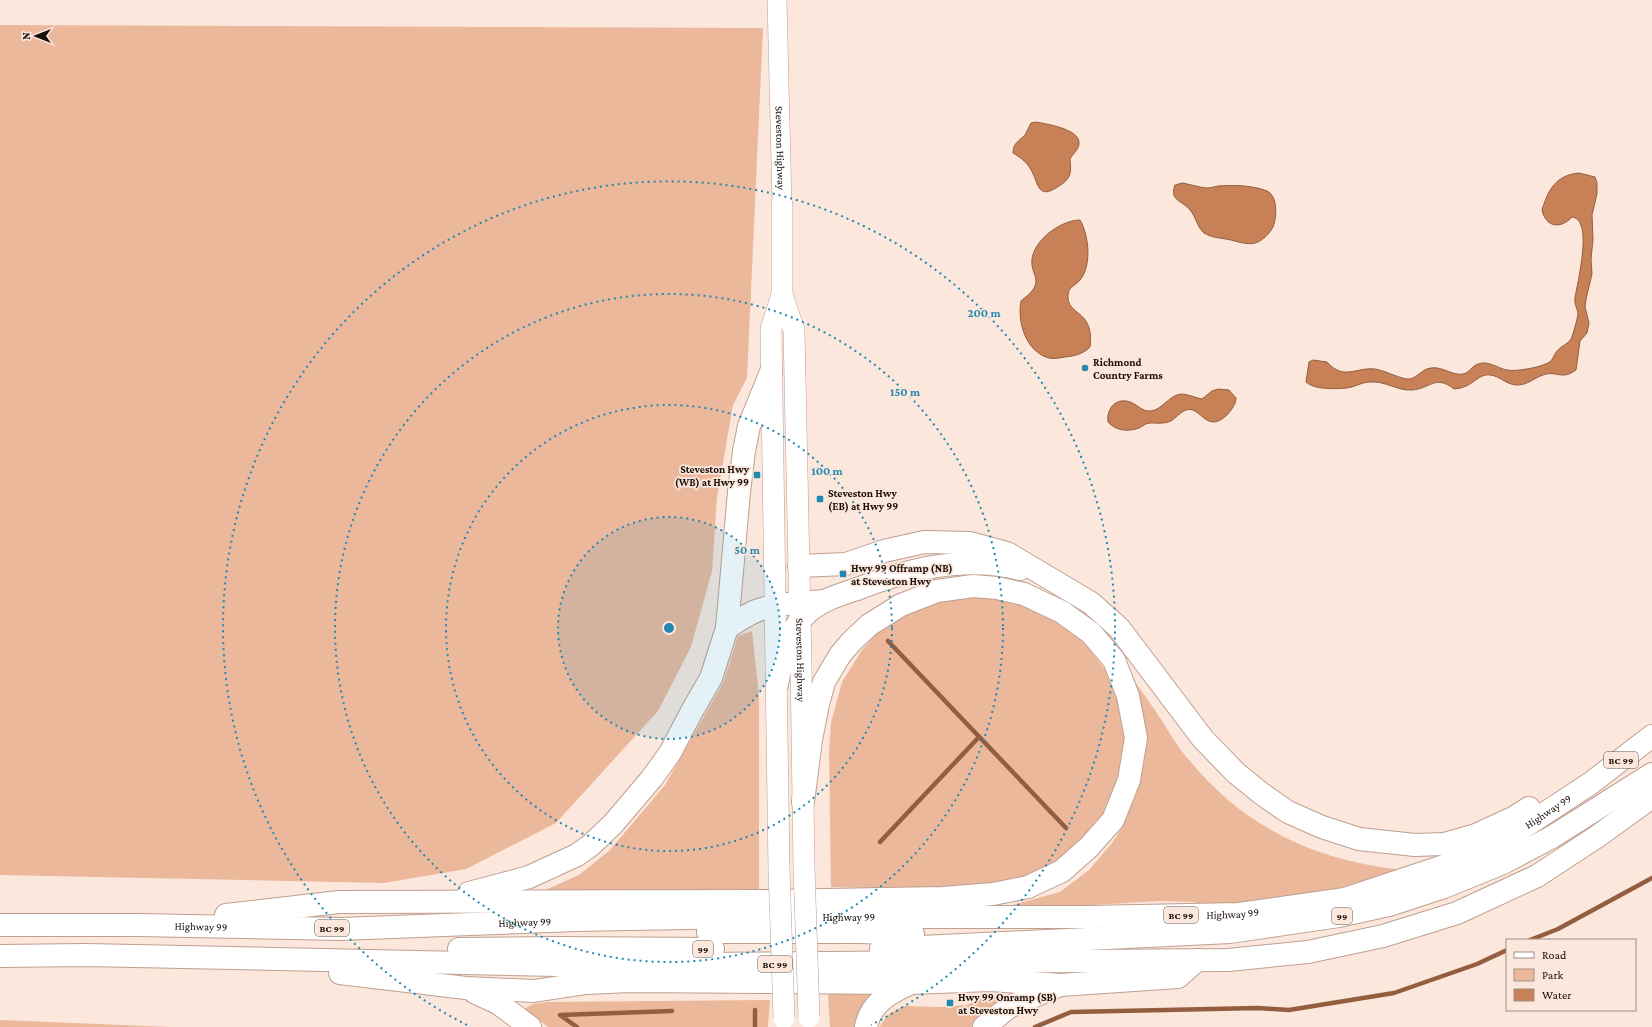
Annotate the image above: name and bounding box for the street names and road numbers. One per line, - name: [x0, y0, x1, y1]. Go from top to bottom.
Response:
- street label: Steveston Highway: [774, 106, 788, 191]
- street label: Steveston Highway: [794, 618, 808, 703]
- road number: BC 99: [1604, 752, 1638, 768]
- street label: Highway 99: [1523, 792, 1573, 831]
- street label: Highway 99: [1206, 905, 1260, 921]
- road number: BC 99: [1164, 907, 1198, 923]
- road number: 99: [1332, 908, 1352, 924]
- street label: Highway 99: [822, 911, 875, 924]
- street label: Highway 99: [498, 915, 551, 930]
- street label: Highway 99: [175, 920, 227, 934]
- road number: BC 99: [315, 920, 349, 936]
- road number: 99: [693, 941, 713, 957]
- road number: BC 99: [758, 956, 792, 972]

